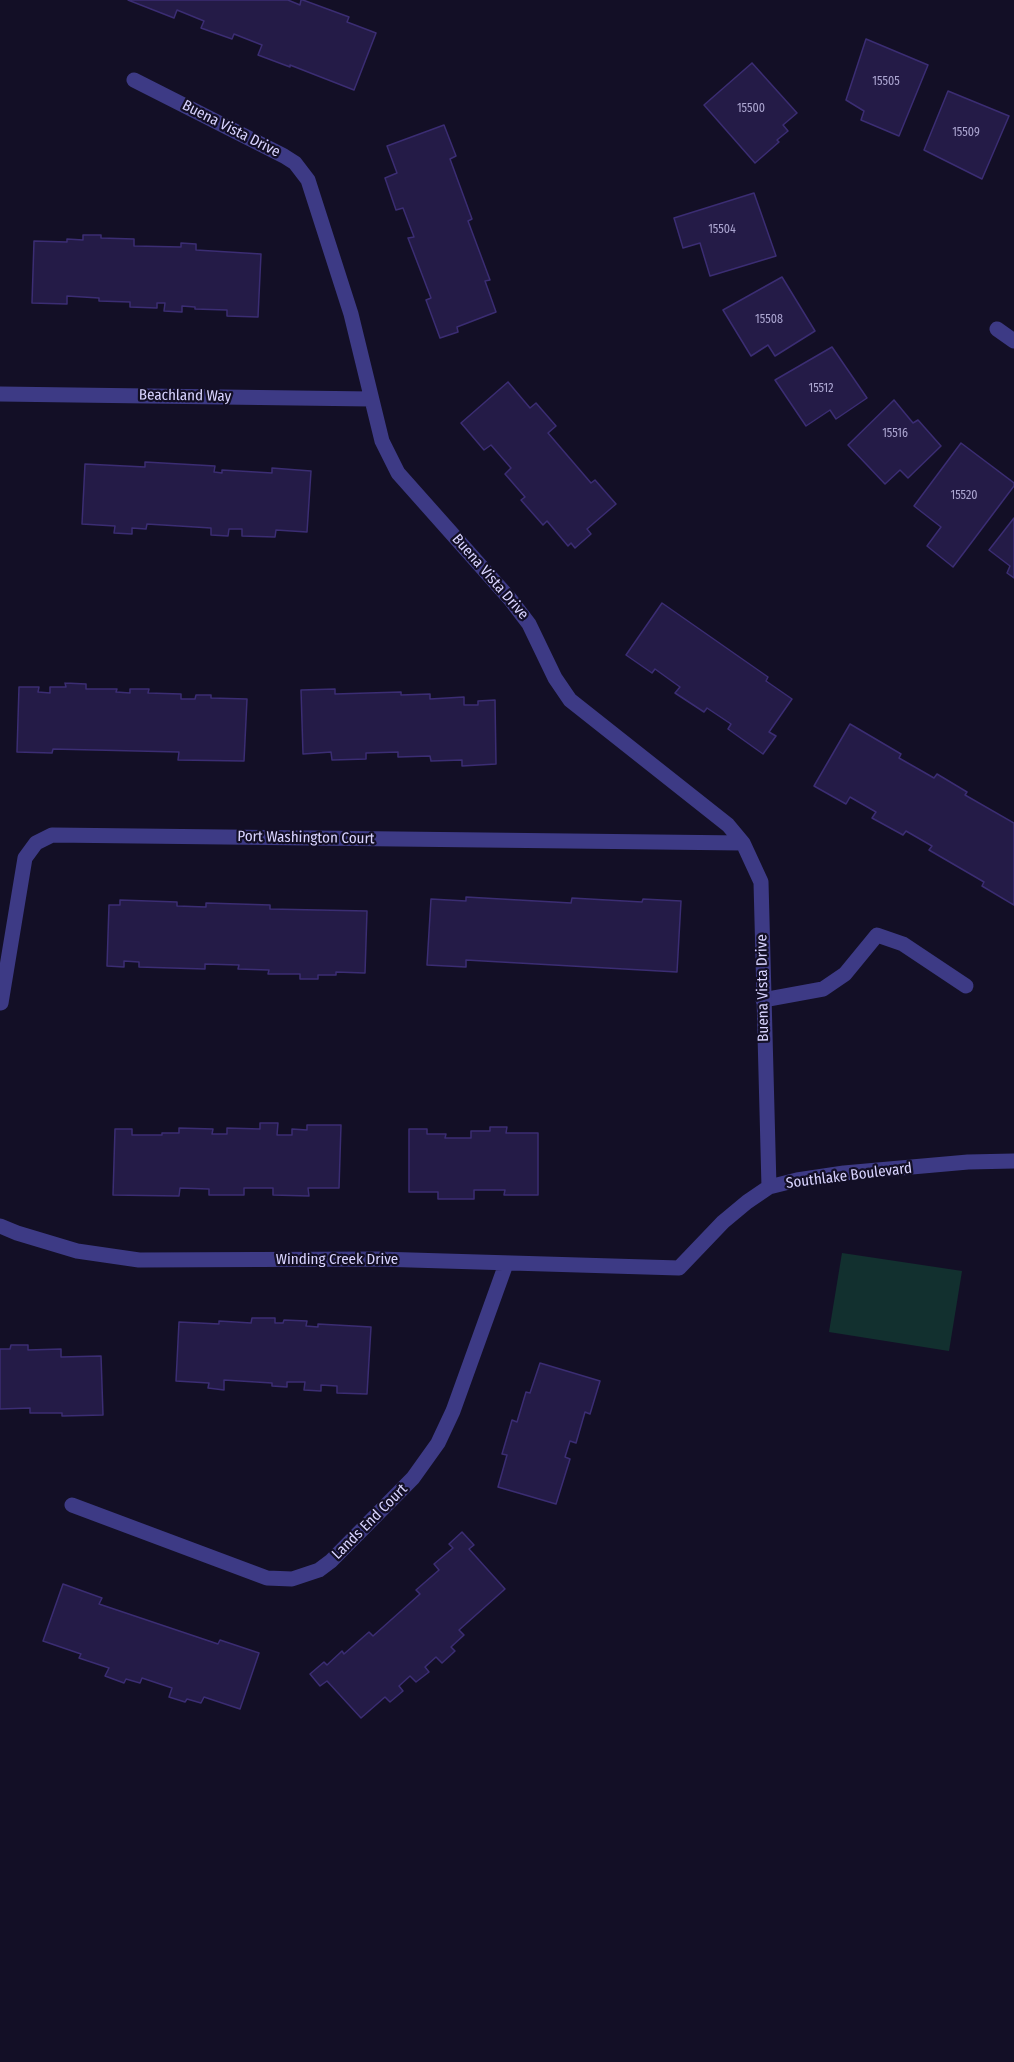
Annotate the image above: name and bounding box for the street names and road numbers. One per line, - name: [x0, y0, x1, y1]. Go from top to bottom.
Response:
- street label: Buena Vista Drive: [179, 97, 283, 161]
- street label: Beachland Way: [139, 386, 231, 406]
- street label: Buena Vista Drive: [448, 531, 532, 623]
- street label: Port Washington Court: [237, 828, 375, 848]
- street label: Buena Vista Drive: [753, 934, 773, 1042]
- street label: Southlake Boulevard: [785, 1159, 913, 1193]
- street label: Winding Creek Drive: [276, 1251, 398, 1269]
- street label: Lands End Court: [329, 1481, 411, 1563]

